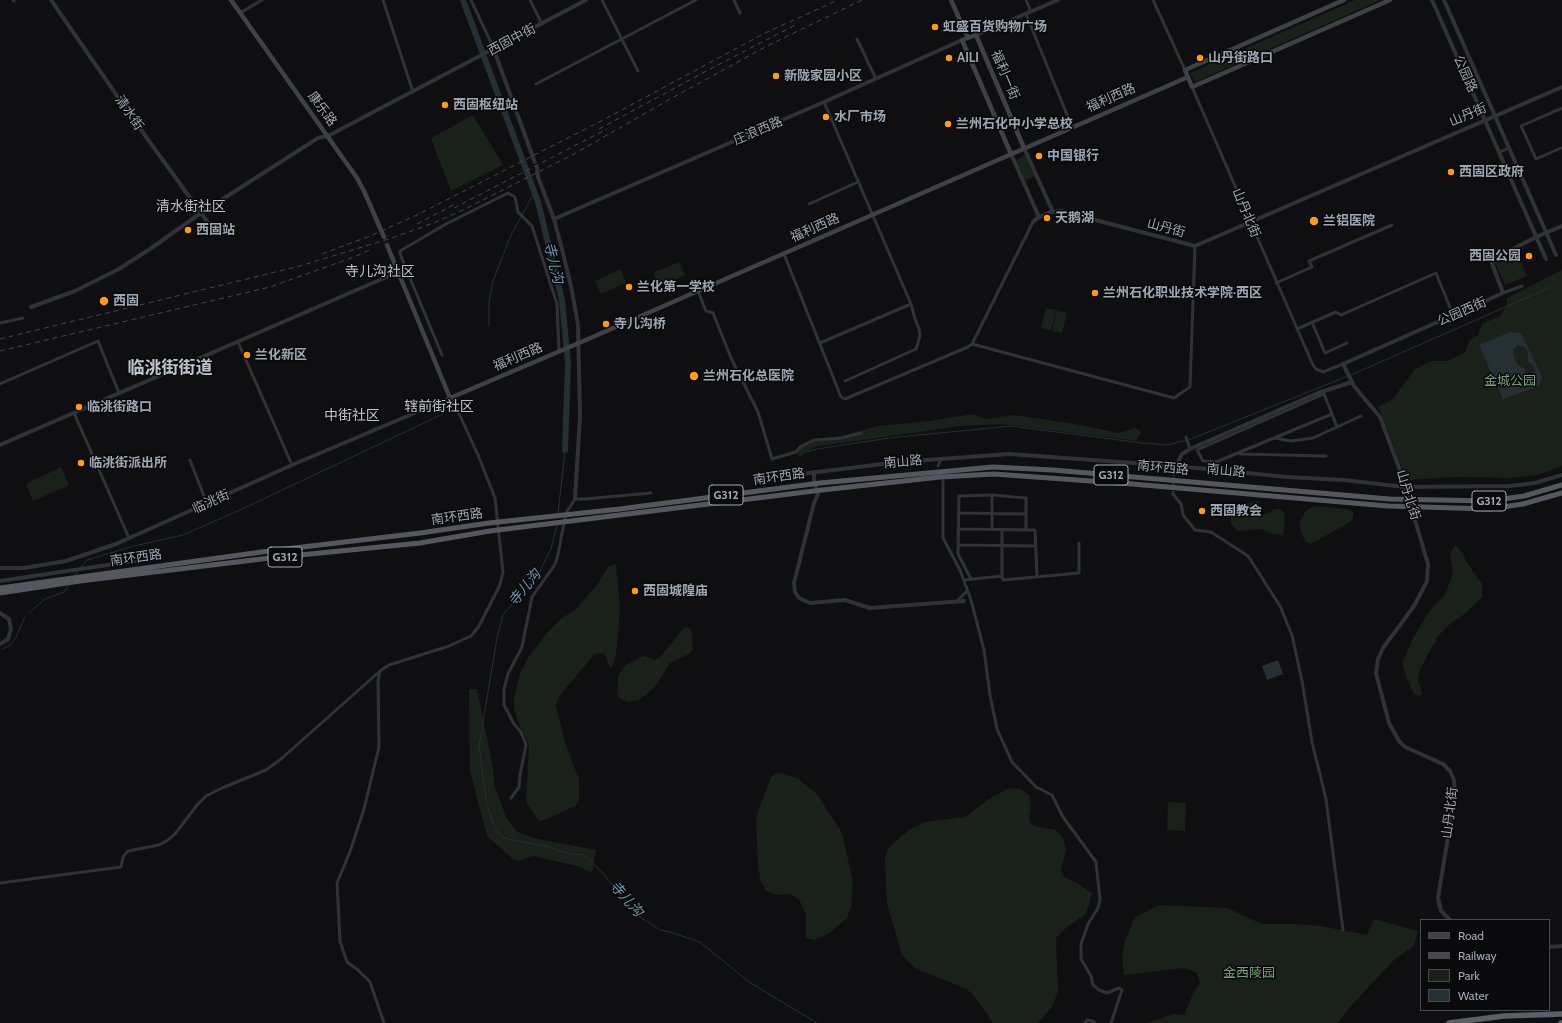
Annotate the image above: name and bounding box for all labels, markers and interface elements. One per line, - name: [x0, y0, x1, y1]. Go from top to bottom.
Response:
- place label: 虹盛百货购物广场: [943, 19, 1047, 35]
- street label: 西固中街: [485, 21, 539, 59]
- marker: 虹盛百货购物广场: [930, 22, 940, 32]
- street label: 福利一街: [988, 48, 1022, 102]
- place label: AILI: [957, 50, 979, 66]
- place label: 山丹街路口: [1208, 50, 1273, 66]
- marker: AILI: [944, 53, 954, 63]
- marker: 山丹街路口: [1195, 53, 1205, 63]
- street label: 公园路: [1450, 53, 1480, 95]
- place label: 新陇家园小区: [784, 68, 862, 84]
- marker: 新陇家园小区: [771, 71, 781, 81]
- street label: 福利西路: [1084, 80, 1138, 116]
- street label: 康乐路: [304, 89, 340, 129]
- street label: 清水街: [111, 93, 147, 133]
- place label: 西固枢纽站: [453, 97, 518, 113]
- marker: 西固枢纽站: [440, 100, 450, 110]
- street label: 山丹街: [1447, 100, 1489, 130]
- place label: 水厂市场: [834, 109, 886, 125]
- marker: 水厂市场: [821, 112, 831, 122]
- street label: 庄浪西路: [731, 114, 785, 148]
- place label: 兰州石化中小学总校: [956, 116, 1073, 132]
- marker: 兰州石化中小学总校: [943, 119, 953, 129]
- place label: 中国银行: [1047, 148, 1099, 164]
- marker: 中国银行: [1034, 151, 1044, 161]
- place label: 西固区政府: [1459, 164, 1524, 180]
- marker: 西固区政府: [1446, 167, 1456, 177]
- street label: 山丹北街: [1229, 186, 1263, 240]
- district label: 清水街社区: [156, 199, 226, 215]
- street label: 福利西路: [788, 210, 842, 246]
- place label: 天鹅湖: [1055, 210, 1094, 226]
- marker: 天鹅湖: [1042, 213, 1052, 223]
- place label: 兰铝医院: [1323, 213, 1375, 229]
- street label: 山丹街: [1145, 215, 1187, 241]
- marker: 兰铝医院: [1308, 215, 1320, 227]
- place label: 西固站: [196, 222, 235, 238]
- marker: 西固站: [183, 225, 193, 235]
- water label: 寺儿沟: [540, 241, 566, 285]
- place label: 西固公园: [1469, 248, 1521, 264]
- marker: 西固公园: [1524, 251, 1534, 261]
- district label: 寺儿沟社区: [345, 264, 415, 280]
- place label: 兰化第一学校: [637, 279, 715, 295]
- marker: 兰化第一学校: [624, 282, 634, 292]
- place label: 兰州石化职业技术学院·西区: [1103, 285, 1262, 301]
- marker: 兰州石化职业技术学院·西区: [1090, 288, 1100, 298]
- place label: 西固: [113, 293, 139, 309]
- street label: 公园西街: [1435, 294, 1489, 330]
- marker: 西固: [98, 295, 110, 307]
- place label: 寺儿沟桥: [614, 316, 666, 332]
- marker: 寺儿沟桥: [601, 319, 611, 329]
- street label: 福利西路: [491, 340, 545, 374]
- place label: 兰化新区: [255, 347, 307, 363]
- marker: 兰化新区: [242, 350, 252, 360]
- district label: 临洮街街道: [128, 358, 212, 378]
- place label: 兰州石化总医院: [703, 368, 794, 384]
- marker: 兰州石化总医院: [688, 370, 700, 382]
- park label: 金城公园: [1484, 373, 1536, 389]
- place label: 临洮街路口: [87, 399, 152, 415]
- district label: 辖前街社区: [404, 399, 474, 415]
- marker: 临洮街路口: [74, 402, 84, 412]
- district label: 中街社区: [324, 408, 380, 424]
- street label: 南山路: [883, 453, 923, 471]
- place label: 临洮街派出所: [89, 455, 167, 471]
- marker: 临洮街派出所: [76, 458, 86, 468]
- street label: 南环西路: [1136, 458, 1190, 478]
- street label: 南山路: [1206, 462, 1246, 480]
- road number: G312: [1094, 465, 1128, 485]
- street label: 南环西路: [752, 466, 806, 488]
- street label: 山丹北街: [1393, 468, 1423, 522]
- road number: G312: [709, 485, 743, 505]
- street label: 临洮街: [190, 487, 232, 517]
- road number: G312: [1472, 491, 1506, 511]
- place label: 西固教会: [1210, 503, 1262, 519]
- street label: 南环西路: [430, 506, 484, 528]
- marker: 西固教会: [1197, 506, 1207, 516]
- street label: 南环西路: [109, 547, 163, 569]
- road number: G312: [268, 547, 302, 567]
- water label: 寺儿沟: [505, 566, 545, 610]
- place label: 西固城隍庙: [643, 583, 708, 599]
- marker: 西固城隍庙: [630, 586, 640, 596]
- street label: 山丹北街: [1439, 786, 1461, 840]
- water label: 寺儿沟: [606, 878, 646, 920]
- legend: [1420, 919, 1550, 1011]
- text: Road: [1458, 928, 1484, 943]
- text: Railway: [1458, 948, 1496, 963]
- park label: 金西陵园: [1223, 965, 1275, 981]
- text: Park: [1458, 968, 1480, 983]
- text: Water: [1458, 988, 1488, 1003]

